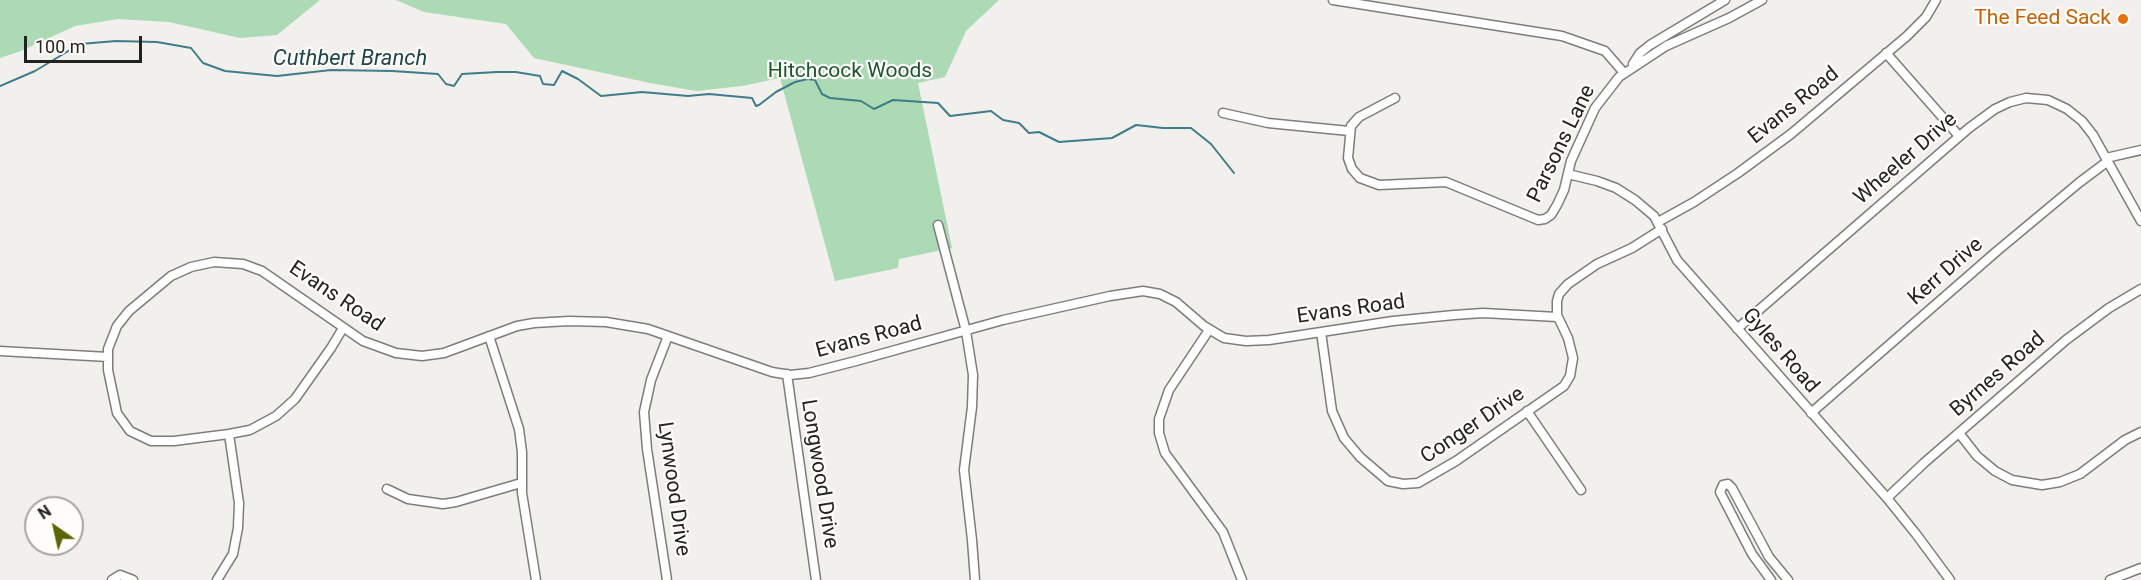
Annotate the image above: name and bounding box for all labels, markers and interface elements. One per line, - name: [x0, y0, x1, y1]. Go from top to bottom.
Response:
- place label: The Feed Sack: [1974, 6, 2111, 32]
- marker: The Feed Sack: [2116, 12, 2130, 26]
- scale bar: [27, 24, 146, 62]
- text: 100 m: [35, 36, 86, 57]
- water label: Cuthbert Branch: [273, 46, 427, 72]
- park label: Hitchcock Woods: [768, 59, 932, 85]
- street label: Evans Road: [1744, 62, 1844, 150]
- street label: Parsons Lane: [1523, 81, 1601, 207]
- street label: Wheeler Drive: [1849, 107, 1963, 211]
- street label: Kerr Drive: [1904, 233, 1988, 311]
- street label: Evans Road: [284, 256, 388, 338]
- street label: Evans Road: [1295, 290, 1407, 330]
- street label: Gyles Road: [1736, 303, 1824, 399]
- street label: Evans Road: [813, 312, 925, 364]
- street label: Byrnes Road: [1946, 327, 2050, 423]
- street label: Conger Drive: [1416, 382, 1530, 470]
- street label: Longwood Drive: [795, 398, 843, 550]
- street label: Lynwood Drive: [651, 420, 695, 558]
- north arrow: [24, 496, 84, 556]
- text: N: [35, 501, 55, 523]

